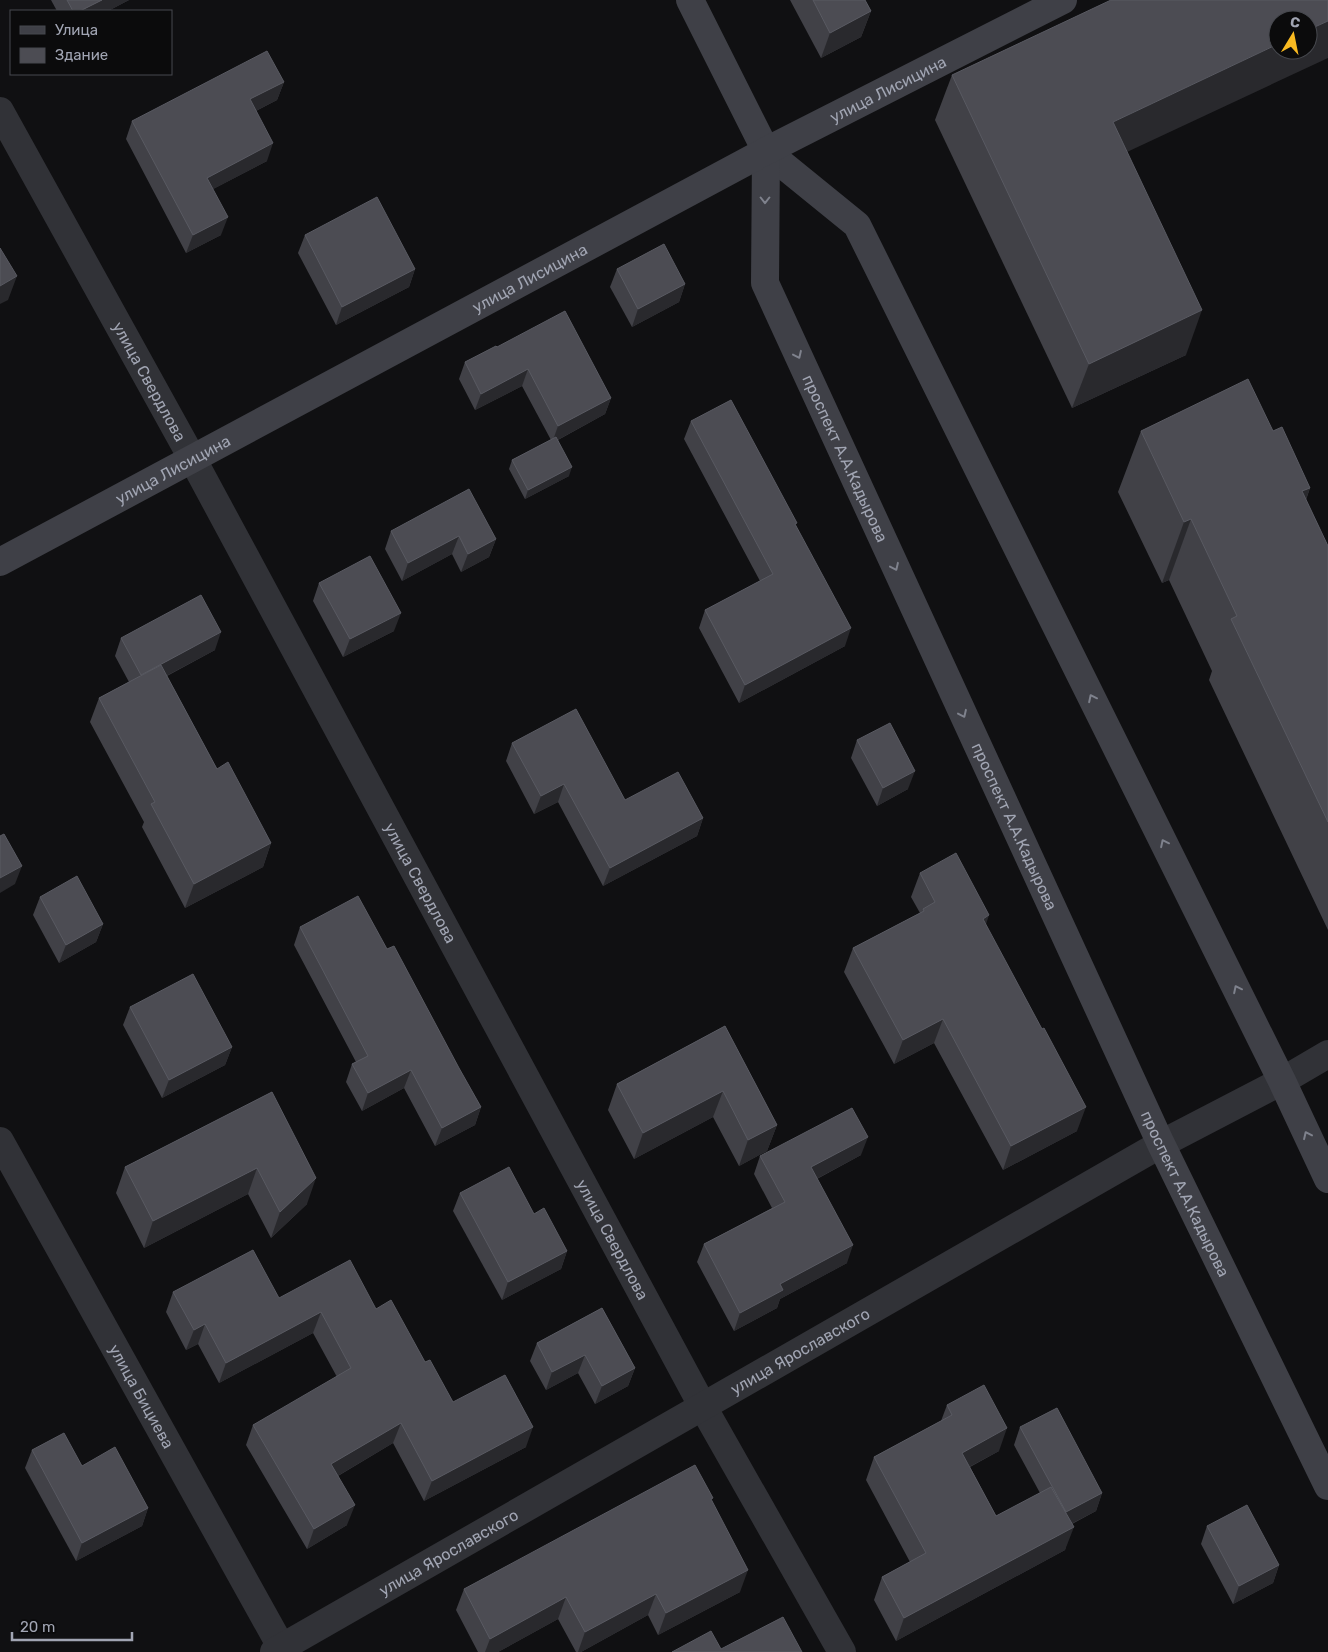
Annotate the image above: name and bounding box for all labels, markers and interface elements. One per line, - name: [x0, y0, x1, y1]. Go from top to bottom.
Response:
- legend: [10, 10, 172, 75]
- north arrow: [1268, 10, 1318, 60]
- text: С: [1289, 13, 1302, 32]
- text: Улица: [55, 21, 98, 39]
- text: Здание: [55, 46, 108, 64]
- street label: улица Лисицина: [827, 52, 949, 127]
- one-way arrow: [760, 196, 771, 204]
- street label: улица Лисицина: [469, 240, 591, 317]
- street label: улица Свердлова: [108, 318, 190, 445]
- one-way arrow: [792, 350, 803, 359]
- street label: проспект А.А.Кадырова: [798, 372, 892, 545]
- street label: улица Лисицина: [112, 431, 234, 508]
- one-way arrow: [889, 562, 900, 571]
- one-way arrow: [1088, 694, 1098, 703]
- one-way arrow: [957, 709, 968, 718]
- street label: проспект А.А.Кадырова: [968, 740, 1061, 913]
- street label: улица Свердлова: [380, 819, 460, 947]
- one-way arrow: [1160, 839, 1170, 848]
- one-way arrow: [1233, 985, 1243, 994]
- street label: проспект А.А.Кадырова: [1137, 1108, 1233, 1280]
- one-way arrow: [1303, 1131, 1314, 1140]
- street label: улица Свердлова: [572, 1176, 652, 1303]
- street label: улица Ярославского: [727, 1304, 873, 1399]
- street label: улица Бициева: [105, 1341, 178, 1452]
- street label: улица Ярославского: [376, 1505, 522, 1600]
- scale bar: [12, 1610, 132, 1642]
- text: 20 m: [20, 1618, 55, 1636]

